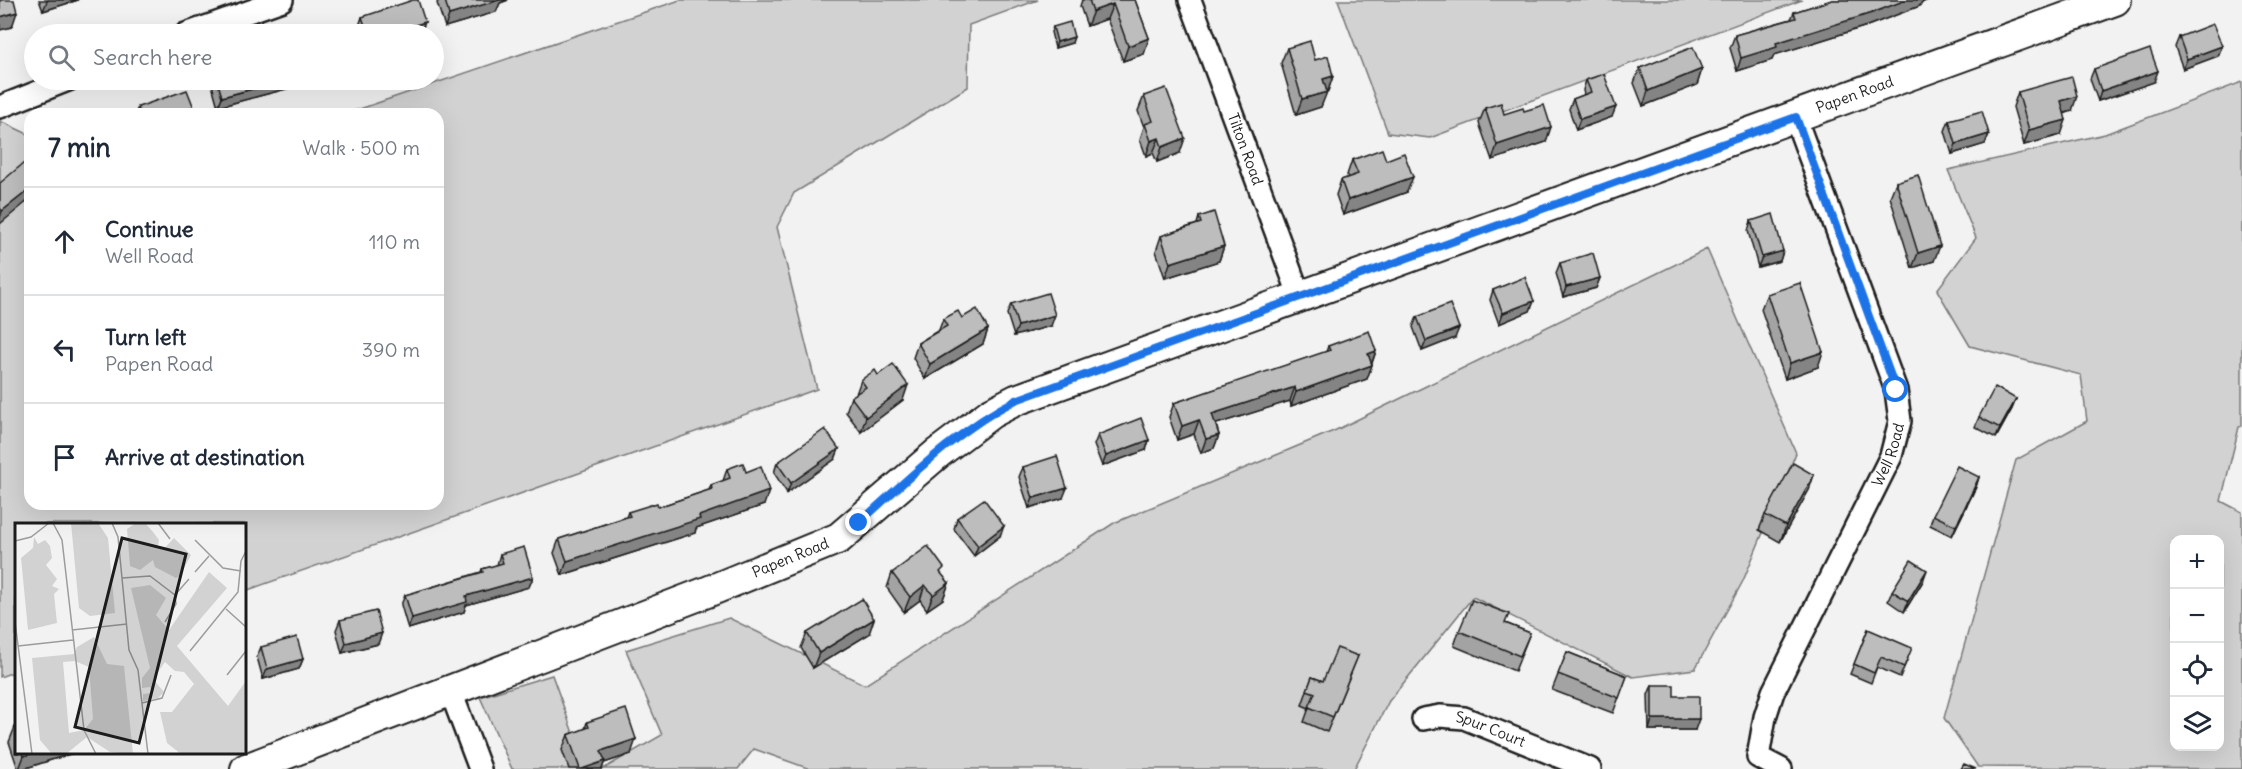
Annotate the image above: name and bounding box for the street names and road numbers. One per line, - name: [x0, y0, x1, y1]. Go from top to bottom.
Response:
- street label: Papen Road: [1813, 71, 1896, 117]
- street label: Tilton Road: [1224, 110, 1268, 188]
- street label: Well Road: [1867, 421, 1908, 490]
- street label: Papen Road: [749, 533, 832, 582]
- street label: Spur Court: [1455, 707, 1528, 751]

